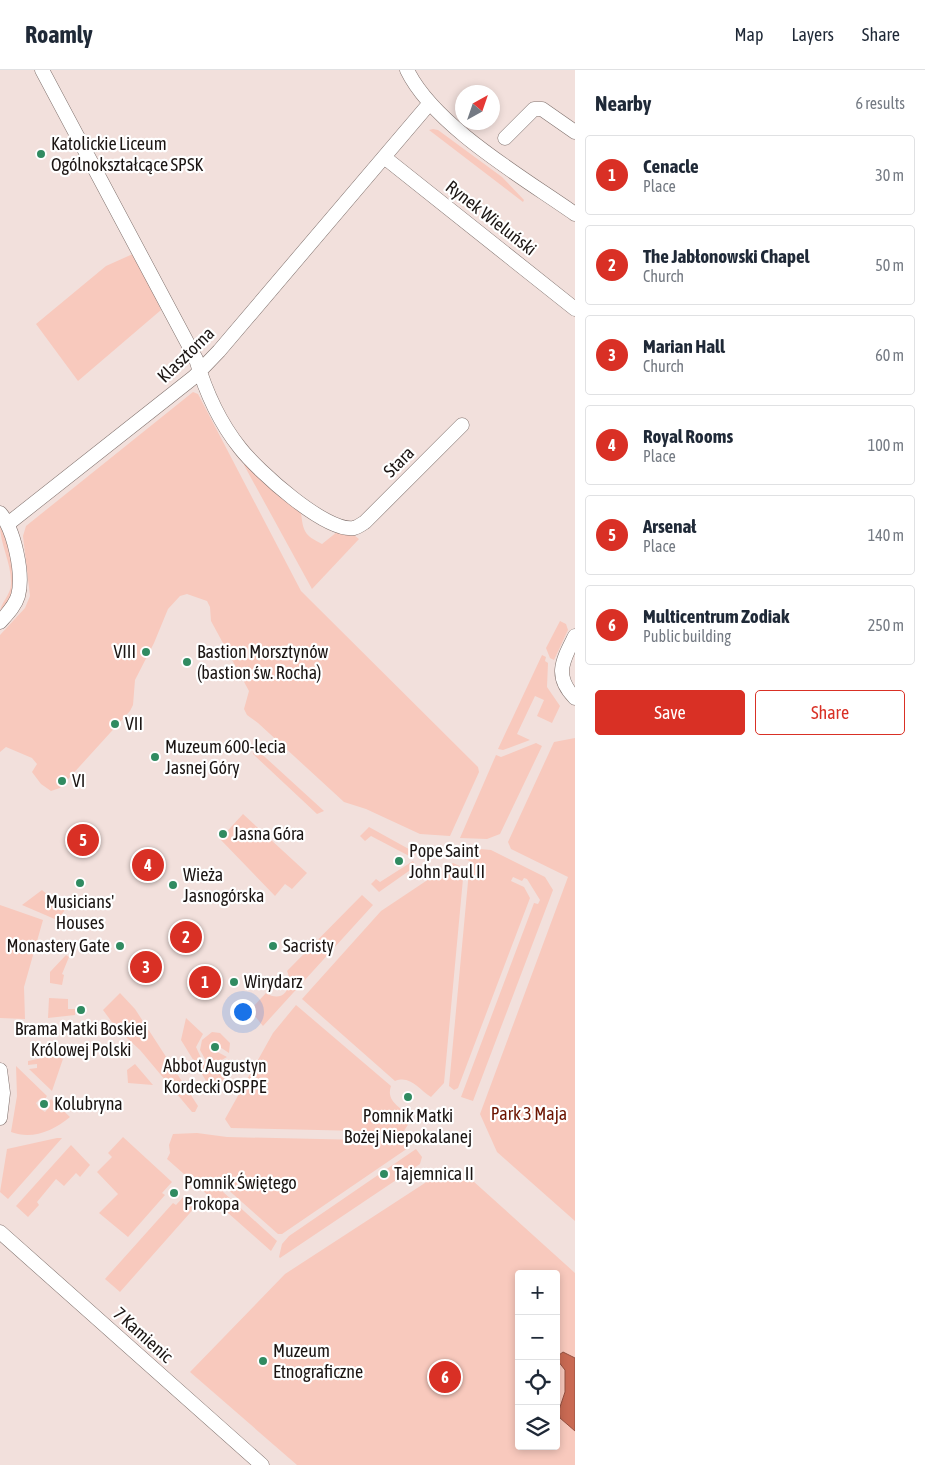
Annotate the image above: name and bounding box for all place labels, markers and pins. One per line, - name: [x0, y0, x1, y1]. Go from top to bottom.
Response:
- place label: Katolickie Liceum Ogólnokształcące SPSK: [51, 133, 203, 175]
- marker: Katolickie Liceum Ogólnokształcące SPSK: [35, 148, 47, 160]
- place label: VIII: [113, 641, 136, 662]
- place label: Bastion Morsztynów (bastion św. Rocha): [197, 641, 329, 683]
- marker: VIII: [140, 646, 152, 658]
- marker: Bastion Morsztynów (bastion św. Rocha): [181, 656, 193, 668]
- place label: VII: [125, 713, 143, 734]
- marker: VII: [109, 718, 121, 730]
- place label: Muzeum 600-lecia Jasnej Góry: [165, 736, 286, 778]
- marker: Muzeum 600-lecia Jasnej Góry: [149, 751, 161, 763]
- place label: VI: [72, 770, 85, 791]
- marker: VI: [56, 775, 68, 787]
- pin: 5: [67, 821, 99, 859]
- place label: Jasna Góra: [233, 823, 304, 844]
- marker: Jasna Góra: [217, 828, 229, 840]
- place label: Pope Saint John Paul II: [409, 840, 485, 882]
- pin: 4: [132, 846, 164, 884]
- marker: Pope Saint John Paul II: [393, 855, 405, 867]
- place label: Wieża Jasnogórska: [183, 864, 264, 906]
- marker: Musicians' Houses: [74, 877, 86, 889]
- marker: Wieża Jasnogórska: [167, 879, 179, 891]
- place label: Musicians' Houses: [46, 891, 114, 933]
- pin: 2: [170, 918, 202, 956]
- place label: Monastery Gate: [7, 935, 110, 956]
- place label: Sacristy: [283, 935, 334, 956]
- marker: Monastery Gate: [114, 940, 126, 952]
- marker: Sacristy: [267, 940, 279, 952]
- pin: 3: [130, 948, 162, 986]
- pin: 1: [189, 963, 221, 1001]
- place label: Wirydarz: [244, 971, 303, 992]
- marker: Wirydarz: [228, 976, 240, 988]
- marker: Brama Matki Boskiej Królowej Polski: [75, 1004, 87, 1016]
- place label: Brama Matki Boskiej Królowej Polski: [15, 1018, 147, 1060]
- marker: Abbot Augustyn Kordecki OSPPE: [209, 1041, 221, 1053]
- place label: Abbot Augustyn Kordecki OSPPE: [163, 1055, 267, 1097]
- marker: Pomnik Matki Bożej Niepokalanej: [402, 1091, 414, 1103]
- place label: Kolubryna: [54, 1093, 123, 1114]
- marker: Kolubryna: [38, 1098, 50, 1110]
- place label: Pomnik Matki Bożej Niepokalanej: [344, 1105, 472, 1147]
- place label: Tajemnica II: [394, 1163, 474, 1184]
- marker: Tajemnica II: [378, 1168, 390, 1180]
- place label: Pomnik Świętego Prokopa: [184, 1172, 297, 1214]
- marker: Pomnik Świętego Prokopa: [168, 1187, 180, 1199]
- place label: Muzeum Etnograficzne: [273, 1340, 363, 1382]
- marker: Muzeum Etnograficzne: [257, 1355, 269, 1367]
- pin: 6: [429, 1358, 461, 1396]

